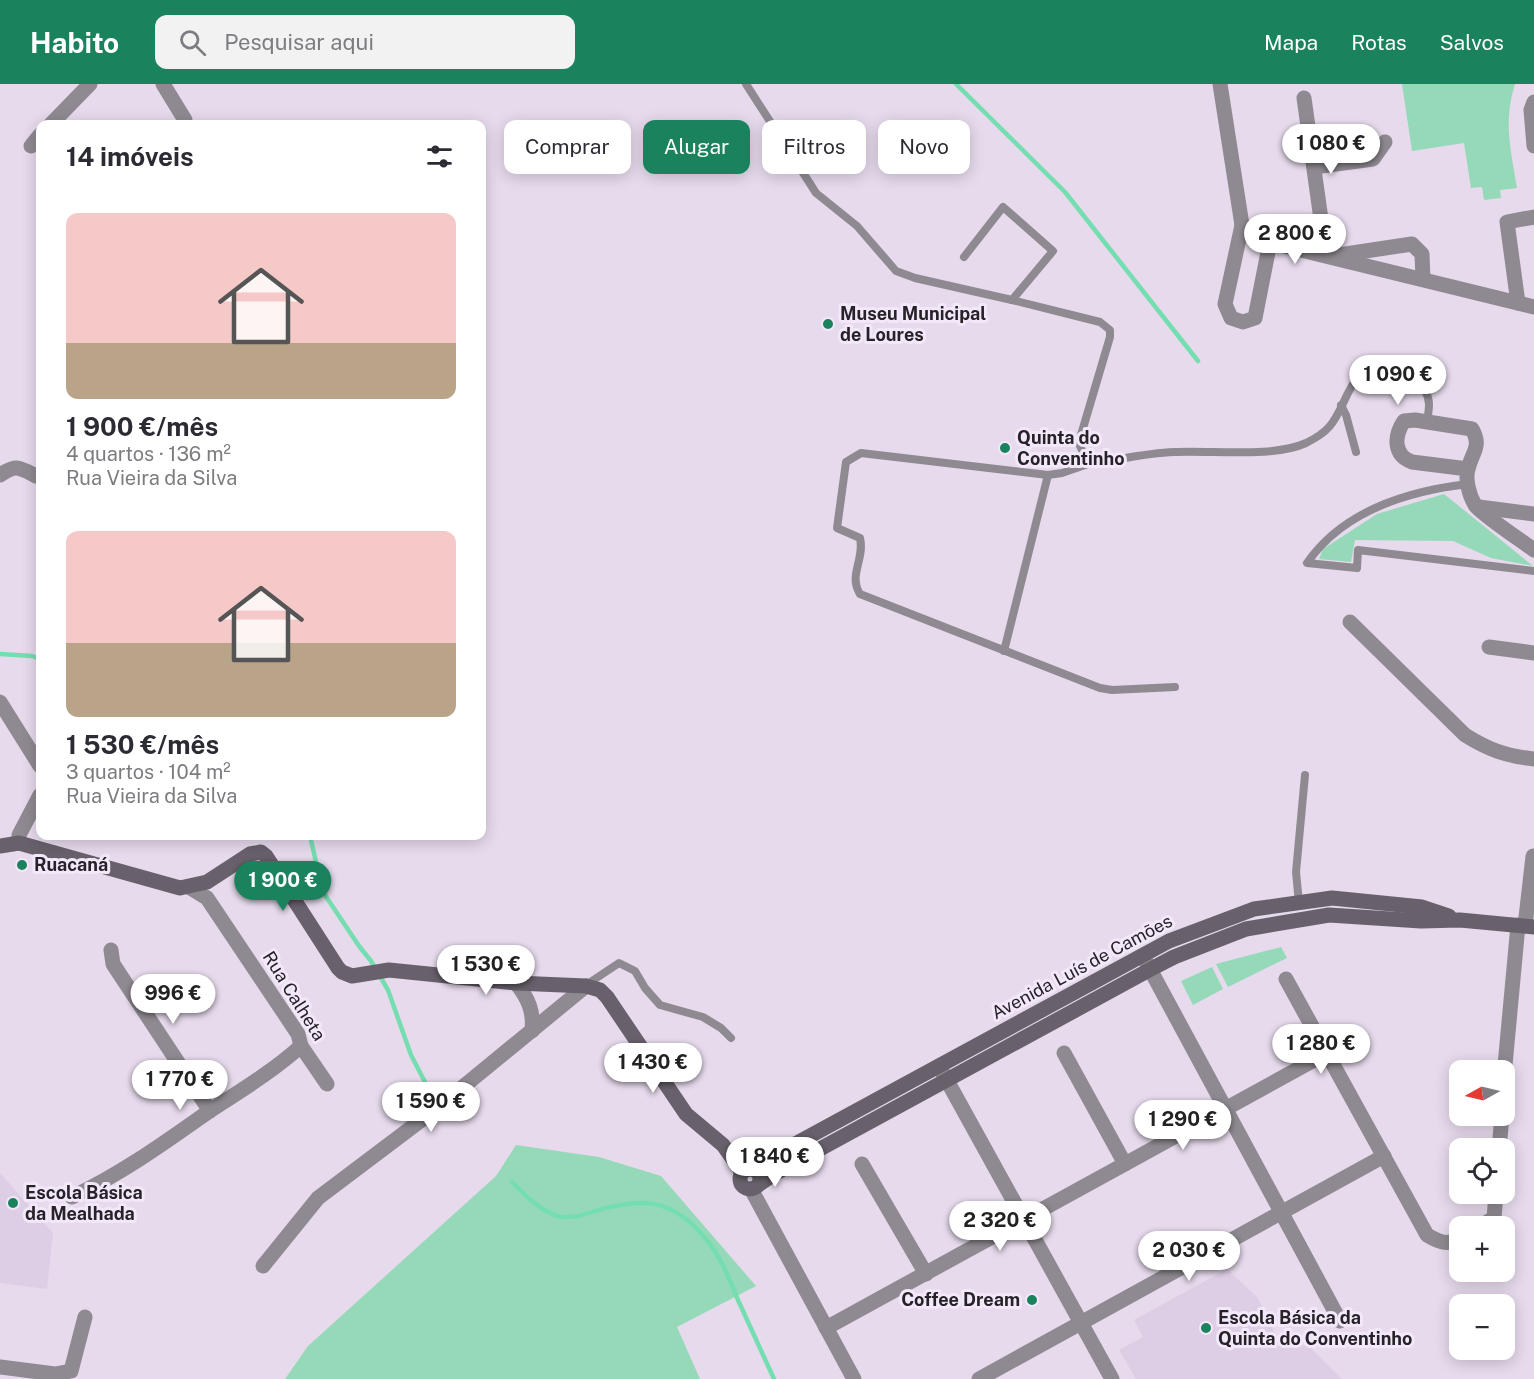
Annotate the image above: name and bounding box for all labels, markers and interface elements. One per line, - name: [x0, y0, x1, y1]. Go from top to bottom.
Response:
- search box: [155, 15, 575, 69]
- text: Habito: [30, 26, 119, 59]
- icon: search: [176, 26, 209, 59]
- text: Pesquisar aqui: [224, 29, 374, 55]
- text: Mapa: [1264, 30, 1318, 55]
- text: Rotas: [1351, 30, 1407, 55]
- text: Salvos: [1440, 30, 1504, 55]
- chip: Comprar: [504, 120, 631, 174]
- chip: Alugar: [643, 120, 750, 174]
- chip: Filtros: [762, 120, 866, 174]
- chip: Novo: [878, 120, 970, 174]
- pin: 1 080 €: [1276, 124, 1386, 175]
- text: 1 080 €: [1296, 131, 1366, 155]
- icon: filters: [423, 140, 456, 173]
- text: 14 imóveis: [66, 141, 194, 172]
- pin: 2 800 €: [1240, 214, 1350, 265]
- text: 2 800 €: [1258, 221, 1332, 245]
- icon: home: [207, 252, 315, 360]
- place label: Museu Municipal de Loures: [840, 303, 986, 345]
- marker: Museu Municipal de Loures: [821, 317, 835, 331]
- pin: 1 090 €: [1343, 355, 1453, 406]
- text: 1 090 €: [1363, 362, 1433, 386]
- text: 1 900 €/mês: [66, 411, 218, 442]
- place label: Quinta do Conventinho: [1017, 427, 1125, 469]
- marker: Quinta do Conventinho: [998, 441, 1012, 455]
- text: 4 quartos · 136 m²: [66, 442, 231, 466]
- text: Rua Vieira da Silva: [66, 466, 237, 490]
- icon: home: [207, 570, 315, 678]
- text: 1 530 €/mês: [66, 729, 219, 760]
- text: 3 quartos · 104 m²: [66, 760, 231, 784]
- text: Rua Vieira da Silva: [66, 784, 237, 808]
- place label: Ruacaná: [34, 854, 108, 875]
- marker: Ruacaná: [15, 858, 29, 872]
- pin: 1 900 €: [228, 861, 338, 912]
- text: 1 900 €: [248, 868, 318, 892]
- street label: Avenida Luís de Camões: [988, 910, 1176, 1023]
- pin: 1 530 €: [431, 945, 541, 996]
- street label: Rua Calheta: [259, 947, 330, 1044]
- text: 1 530 €: [451, 952, 521, 976]
- pin: 996 €: [131, 974, 215, 1025]
- text: 996 €: [145, 981, 202, 1005]
- pin: 1 280 €: [1266, 1024, 1376, 1075]
- text: 1 280 €: [1286, 1031, 1356, 1055]
- pin: 1 430 €: [598, 1043, 708, 1094]
- text: 1 430 €: [618, 1050, 688, 1074]
- pin: 1 770 €: [125, 1060, 235, 1111]
- north arrow: [1449, 1060, 1515, 1126]
- map controls: [1449, 1060, 1515, 1360]
- text: 1 770 €: [146, 1067, 214, 1091]
- pin: 1 590 €: [376, 1082, 486, 1133]
- text: 1 590 €: [396, 1089, 466, 1113]
- pin: 1 290 €: [1128, 1100, 1238, 1151]
- text: 1 290 €: [1148, 1107, 1218, 1131]
- pin: 1 840 €: [720, 1137, 830, 1188]
- button: locate: [1449, 1138, 1515, 1204]
- text: 1 840 €: [740, 1144, 810, 1168]
- place label: Escola Básica da Mealhada: [25, 1182, 143, 1224]
- marker: Escola Básica da Mealhada: [6, 1196, 20, 1210]
- pin: 2 320 €: [945, 1201, 1055, 1252]
- text: 2 320 €: [963, 1208, 1037, 1232]
- button: +: [1449, 1216, 1515, 1282]
- pin: 2 030 €: [1134, 1231, 1244, 1282]
- text: 2 030 €: [1152, 1238, 1226, 1262]
- place label: Coffee Dream: [901, 1289, 1020, 1310]
- marker: Coffee Dream: [1025, 1293, 1039, 1307]
- button: −: [1449, 1294, 1515, 1360]
- place label: Escola Básica da Quinta do Conventinho: [1218, 1307, 1412, 1349]
- marker: Escola Básica da Quinta do Conventinho: [1199, 1321, 1213, 1335]

